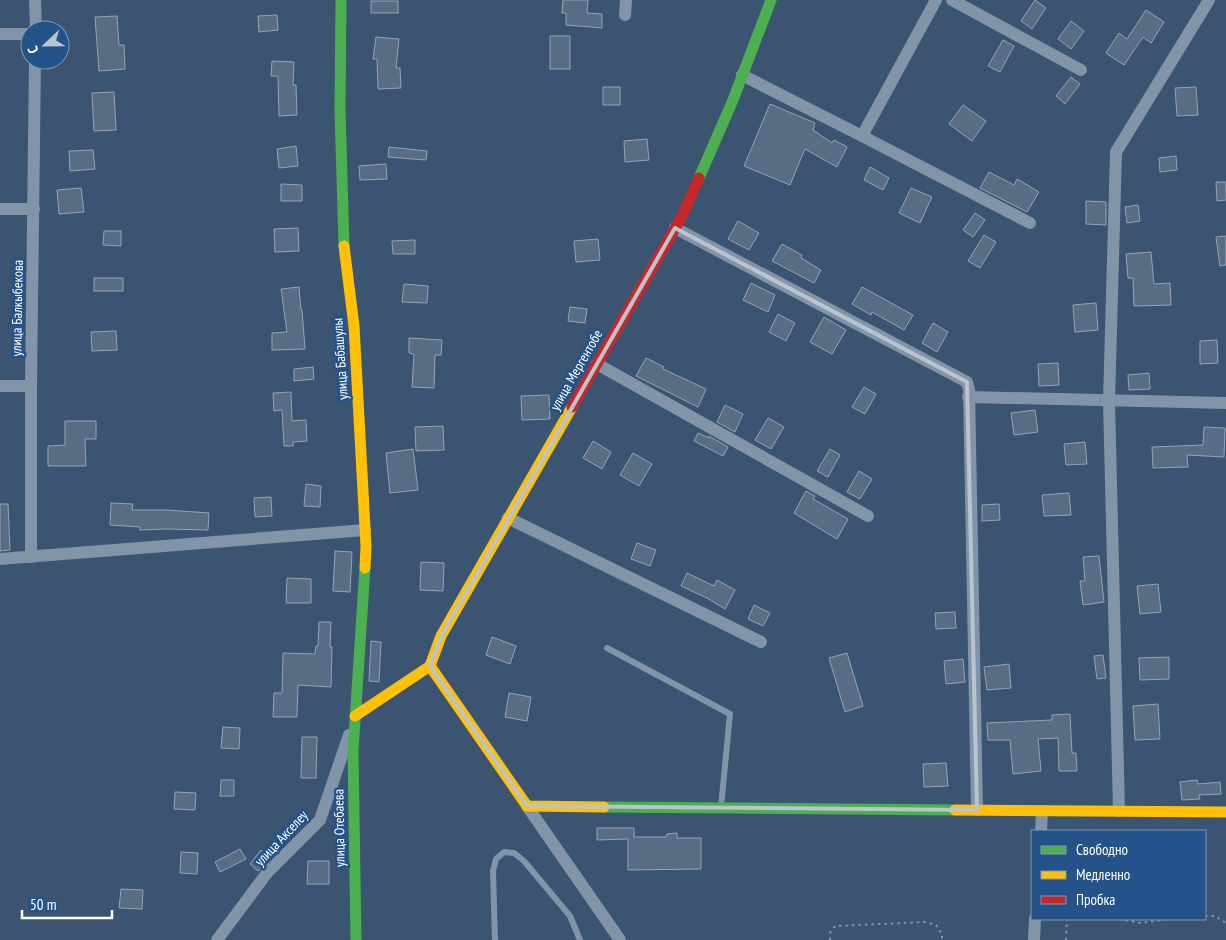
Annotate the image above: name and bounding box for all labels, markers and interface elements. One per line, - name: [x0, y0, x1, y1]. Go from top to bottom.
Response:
- north arrow: [20, 20, 70, 70]
- text: С: [23, 43, 42, 56]
- street label: улица Балкыбекова: [7, 260, 27, 356]
- street label: улица Бабашулы: [328, 318, 352, 400]
- street label: улица Мергентобе: [546, 326, 607, 414]
- street label: улица Отебаева: [329, 789, 349, 867]
- street label: улица Акселеу: [251, 806, 312, 870]
- legend: [1031, 830, 1206, 920]
- text: Свободно: [1076, 840, 1128, 859]
- text: Медленно: [1076, 865, 1130, 884]
- scale bar: [22, 888, 112, 920]
- text: Пробка: [1076, 890, 1115, 909]
- text: 50 m: [30, 895, 56, 914]

